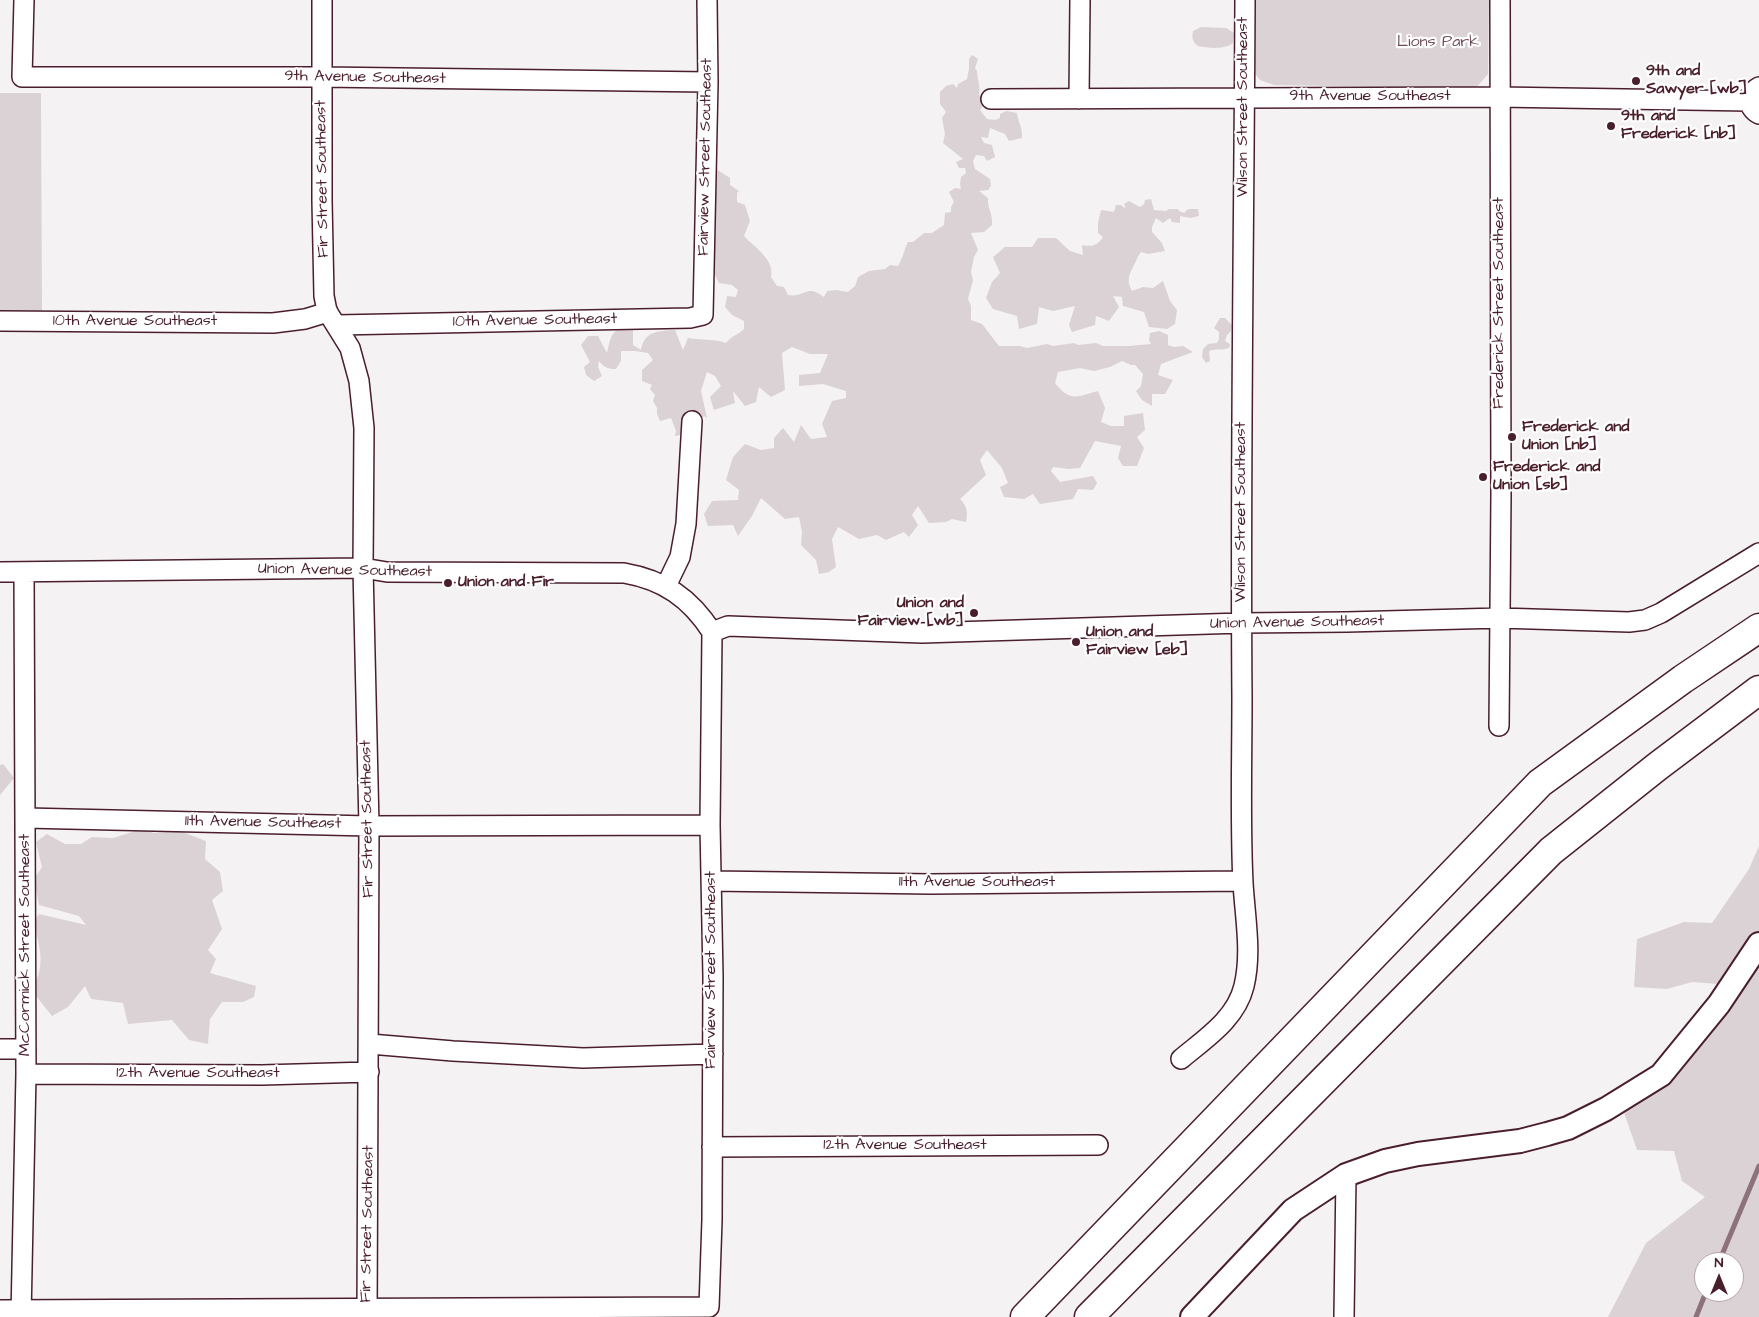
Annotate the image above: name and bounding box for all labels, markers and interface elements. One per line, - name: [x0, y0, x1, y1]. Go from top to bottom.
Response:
- street label: Wilson Street Southeast: [1234, 17, 1254, 197]
- park label: Lions Park: [1397, 33, 1479, 53]
- street label: Fairview Street Southeast: [695, 58, 717, 256]
- place label: 9th and Sawyer [wb]: [1646, 62, 1747, 100]
- street label: 9th Avenue Southeast: [284, 67, 446, 89]
- marker: 9th and Sawyer [wb]: [1630, 75, 1642, 87]
- street label: 9th Avenue Southeast: [1289, 87, 1451, 107]
- street label: Fir Street Southeast: [312, 100, 334, 258]
- place label: 9th and Frederick [nb]: [1621, 107, 1736, 145]
- marker: 9th and Frederick [nb]: [1605, 120, 1617, 132]
- street label: Frederick Street Southeast: [1490, 197, 1510, 409]
- street label: 10th Avenue Southeast: [453, 310, 617, 332]
- street label: 10th Avenue Southeast: [53, 312, 217, 332]
- place label: Frederick and Union [nb]: [1522, 418, 1629, 456]
- street label: Wilson Street Southeast: [1232, 422, 1252, 602]
- marker: Frederick and Union [nb]: [1506, 431, 1518, 443]
- place label: Frederick and Union [sb]: [1493, 458, 1600, 496]
- marker: Frederick and Union [sb]: [1477, 471, 1489, 483]
- street label: Union Avenue Southeast: [258, 560, 432, 582]
- place label: Union and Fir: [458, 573, 554, 593]
- marker: Union and Fir: [442, 577, 454, 589]
- place label: Union and Fairview [wb]: [857, 594, 964, 632]
- marker: Union and Fairview [wb]: [968, 607, 980, 619]
- street label: Union Avenue Southeast: [1210, 612, 1384, 634]
- place label: Union and Fairview [eb]: [1086, 623, 1188, 661]
- marker: Union and Fairview [eb]: [1070, 636, 1082, 648]
- street label: Fir Street Southeast: [357, 740, 379, 898]
- street label: 11th Avenue Southeast: [185, 812, 341, 834]
- street label: McCormick Street Southeast: [16, 834, 36, 1056]
- street label: Fairview Street Southeast: [702, 871, 722, 1069]
- street label: 11th Avenue Southeast: [899, 873, 1055, 893]
- street label: 12th Avenue Southeast: [116, 1064, 280, 1084]
- street label: 12th Avenue Southeast: [823, 1136, 987, 1156]
- street label: Fir Street Southeast: [357, 1145, 379, 1303]
- north arrow: [1694, 1252, 1744, 1302]
- text: N: [1715, 1253, 1723, 1273]

